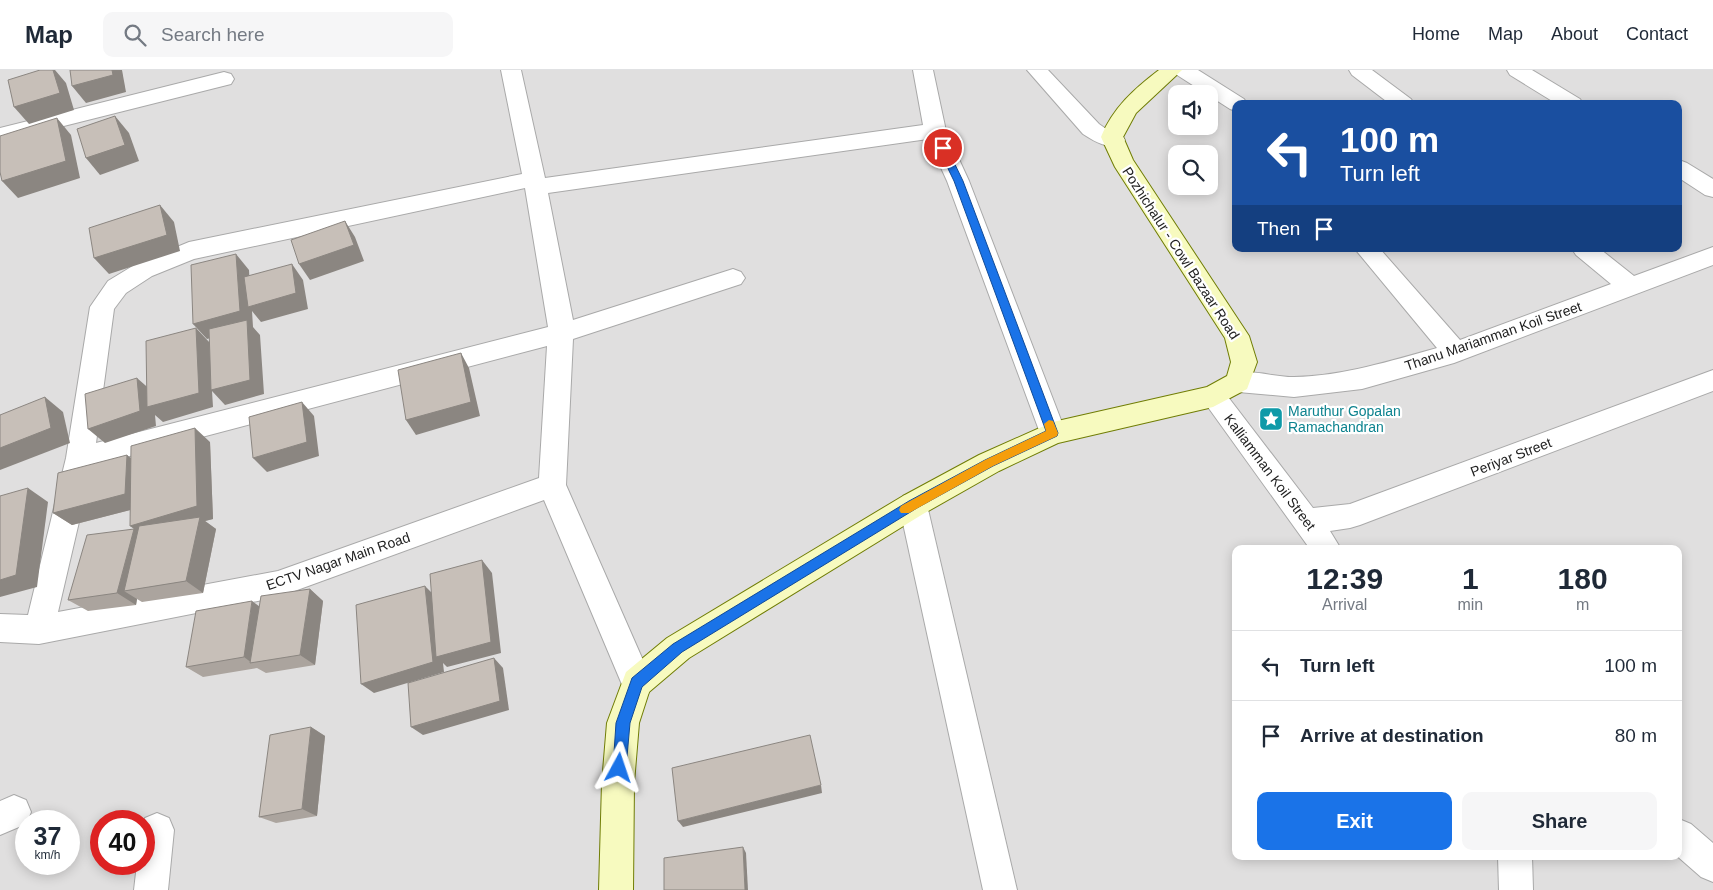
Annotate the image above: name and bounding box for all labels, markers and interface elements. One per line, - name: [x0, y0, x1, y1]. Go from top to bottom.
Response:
- search box: [103, 12, 453, 57]
- text: Map: [25, 21, 73, 48]
- icon: search: [121, 21, 149, 49]
- text: Search here: [161, 24, 265, 45]
- text: Home: [1412, 24, 1460, 44]
- text: Map: [1488, 24, 1523, 44]
- text: About: [1551, 24, 1598, 44]
- text: Contact: [1626, 24, 1688, 44]
- map controls: [1168, 85, 1218, 195]
- button: sound: [1168, 85, 1218, 135]
- icon: left: [1257, 120, 1322, 185]
- text: 100 m: [1340, 120, 1439, 159]
- pin: [922, 127, 964, 169]
- icon: arrive: [929, 134, 957, 162]
- button: search: [1168, 145, 1218, 195]
- text: Turn left: [1340, 161, 1420, 186]
- street label: Pozhichalur - Cowl Bazaar Road: [1119, 164, 1243, 342]
- icon: arrive: [1310, 215, 1338, 243]
- text: Then: [1257, 218, 1300, 239]
- street label: Thanu Mariamman Koil Street: [1402, 298, 1584, 374]
- place label: Maruthur Gopalan Ramachandran: [1288, 403, 1401, 435]
- place icon: Maruthur Gopalan Ramachandran: [1258, 406, 1284, 432]
- street label: Kalliamman Koil Street: [1221, 411, 1319, 533]
- street label: Periyar Street: [1468, 434, 1554, 480]
- street label: ECTV Nagar Main Road: [264, 529, 412, 593]
- text: 12:39: [1306, 562, 1383, 595]
- text: 1: [1462, 562, 1479, 595]
- text: 180: [1558, 562, 1608, 595]
- text: Arrival: [1322, 596, 1367, 613]
- text: min: [1457, 596, 1483, 613]
- text: m: [1576, 596, 1589, 613]
- icon: left: [1257, 652, 1285, 680]
- text: Turn left: [1300, 655, 1375, 676]
- text: 100 m: [1604, 655, 1657, 676]
- icon: arrive: [1257, 722, 1285, 750]
- text: Arrive at destination: [1300, 725, 1484, 746]
- text: 80 m: [1615, 725, 1657, 746]
- position arrow: [592, 741, 644, 793]
- button: Exit: [1257, 792, 1452, 850]
- button: Share: [1462, 792, 1657, 850]
- speed limit sign: 40: [90, 810, 155, 875]
- text: 37: [34, 822, 61, 850]
- text: km/h: [34, 848, 61, 862]

